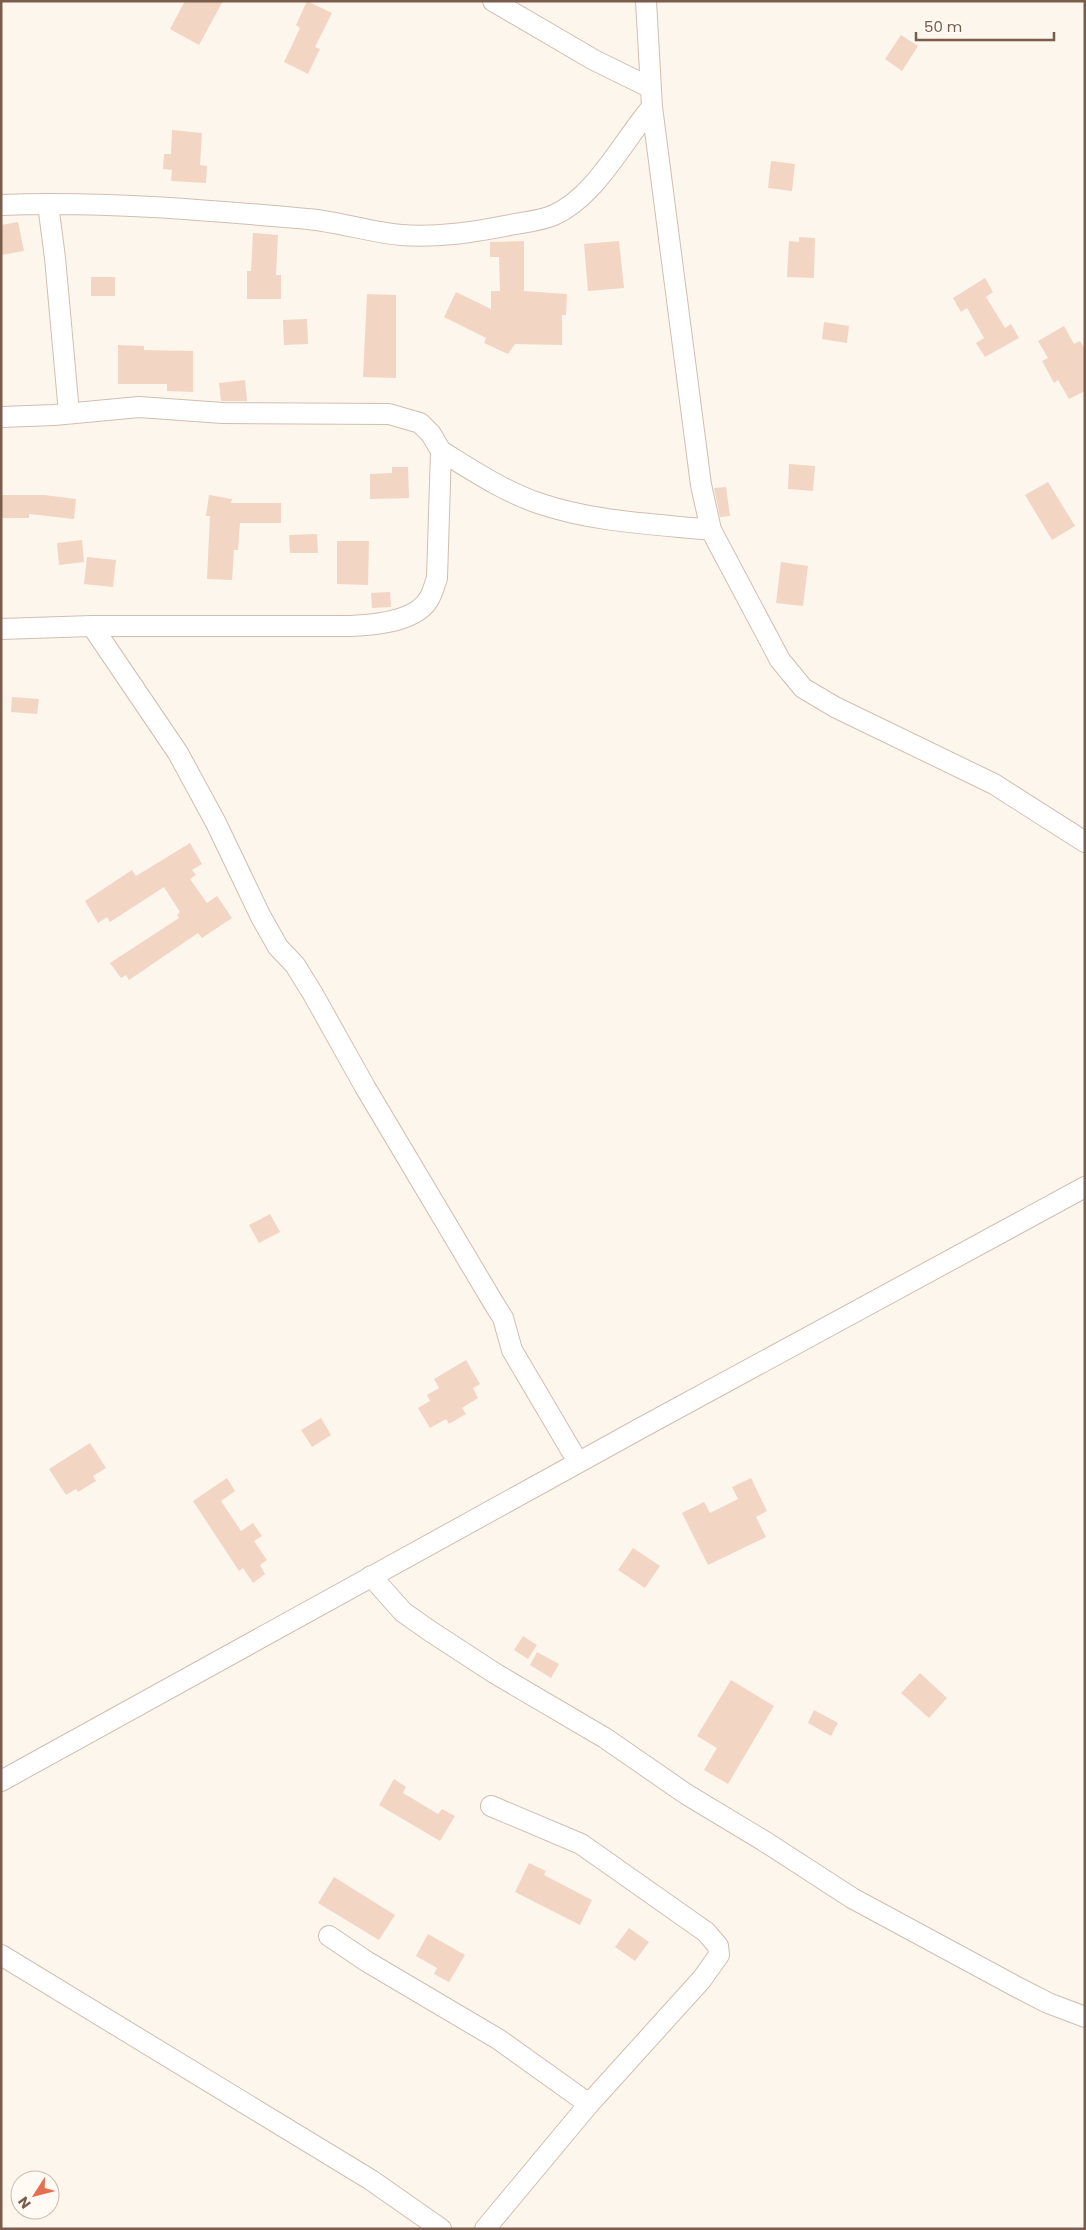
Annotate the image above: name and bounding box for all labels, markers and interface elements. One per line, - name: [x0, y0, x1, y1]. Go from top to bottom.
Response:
- scale bar: [916, 10, 1054, 42]
- text: 50 m: [924, 16, 962, 37]
- north arrow: [10, 2170, 60, 2220]
- text: N: [13, 2193, 36, 2213]

